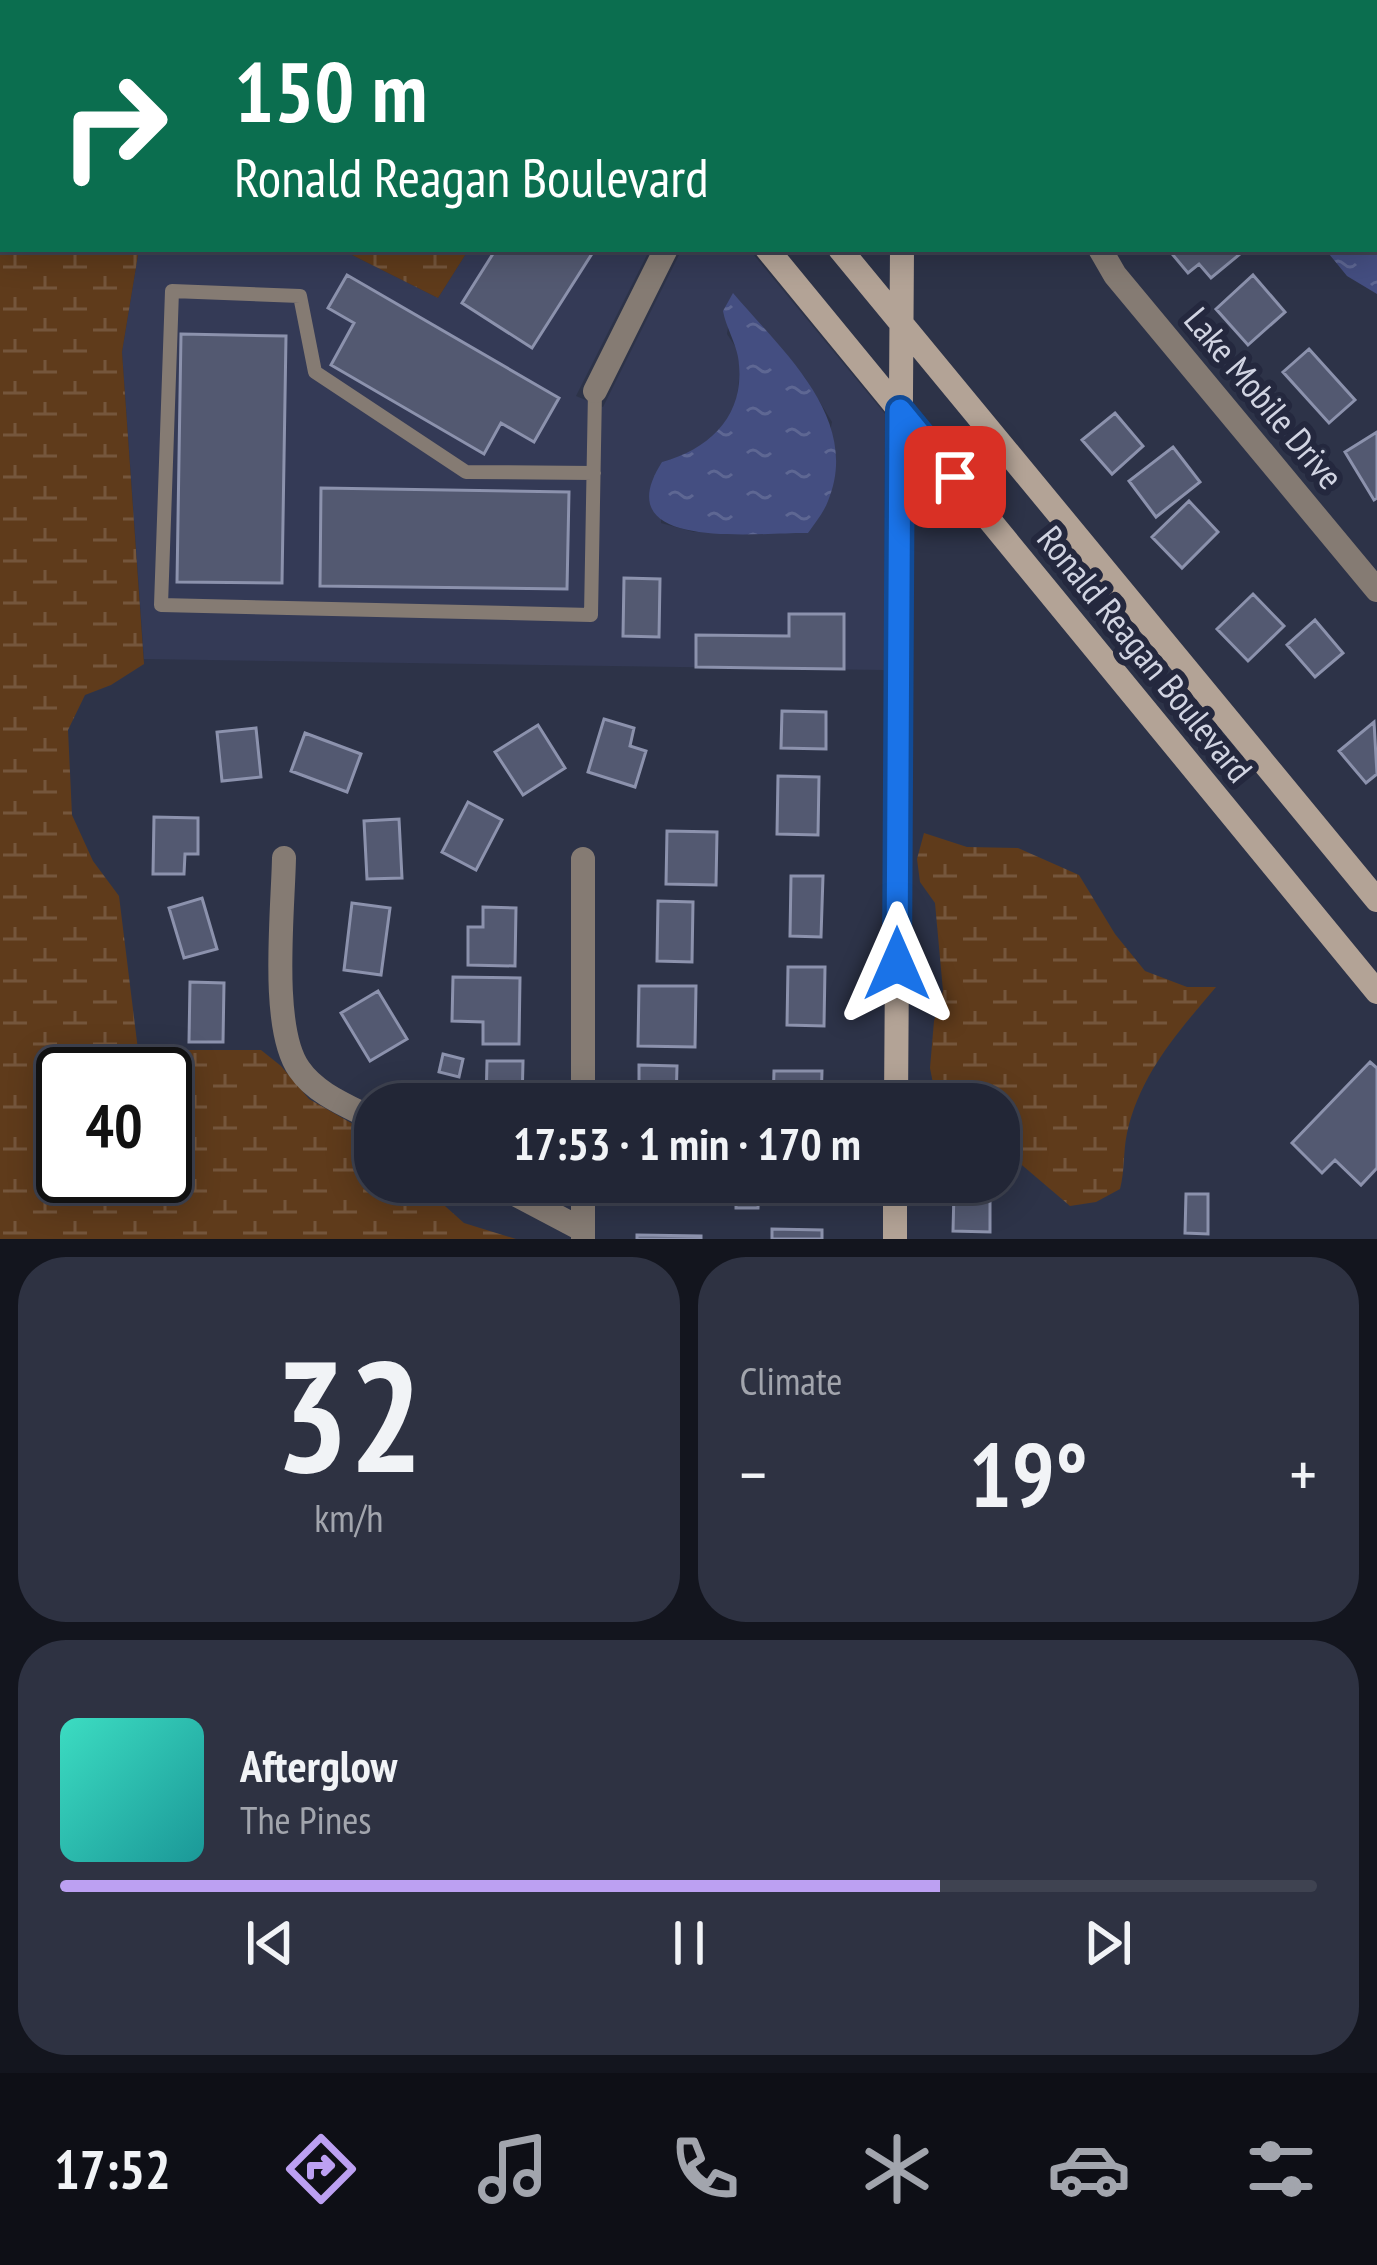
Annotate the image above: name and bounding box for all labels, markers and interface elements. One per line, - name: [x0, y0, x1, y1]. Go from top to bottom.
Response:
- text: 150 m: [234, 36, 427, 145]
- icon: right: [36, 48, 192, 204]
- text: Ronald Reagan Boulevard: [234, 142, 709, 212]
- street label: Lake Mobile Drive: [1175, 297, 1354, 498]
- pin: [904, 426, 1006, 528]
- icon: arrive: [922, 444, 988, 510]
- street label: Ronald Reagan Boulevard: [1028, 516, 1263, 791]
- position arrow: [834, 901, 960, 1027]
- speed limit sign: 40: [36, 1047, 192, 1203]
- text: 17:53 · 1 min · 170 m: [513, 1114, 861, 1172]
- text: 32: [274, 1313, 423, 1515]
- text: Climate: [740, 1355, 842, 1406]
- text: 19°: [969, 1415, 1088, 1532]
- text: −: [740, 1431, 767, 1516]
- text: +: [1290, 1431, 1317, 1516]
- text: km/h: [314, 1492, 383, 1543]
- text: Afterglow: [240, 1736, 397, 1794]
- text: The Pines: [240, 1794, 371, 1845]
- icon: previous: [237, 1910, 303, 1976]
- icon: pause: [656, 1910, 722, 1976]
- icon: next: [1075, 1910, 1141, 1976]
- icon: directions: [279, 2127, 363, 2211]
- icon: music: [471, 2127, 555, 2211]
- icon: phone: [663, 2127, 747, 2211]
- icon: climate: [855, 2127, 939, 2211]
- icon: car: [1047, 2127, 1131, 2211]
- icon: filters: [1239, 2127, 1323, 2211]
- text: 17:52: [54, 2134, 171, 2204]

